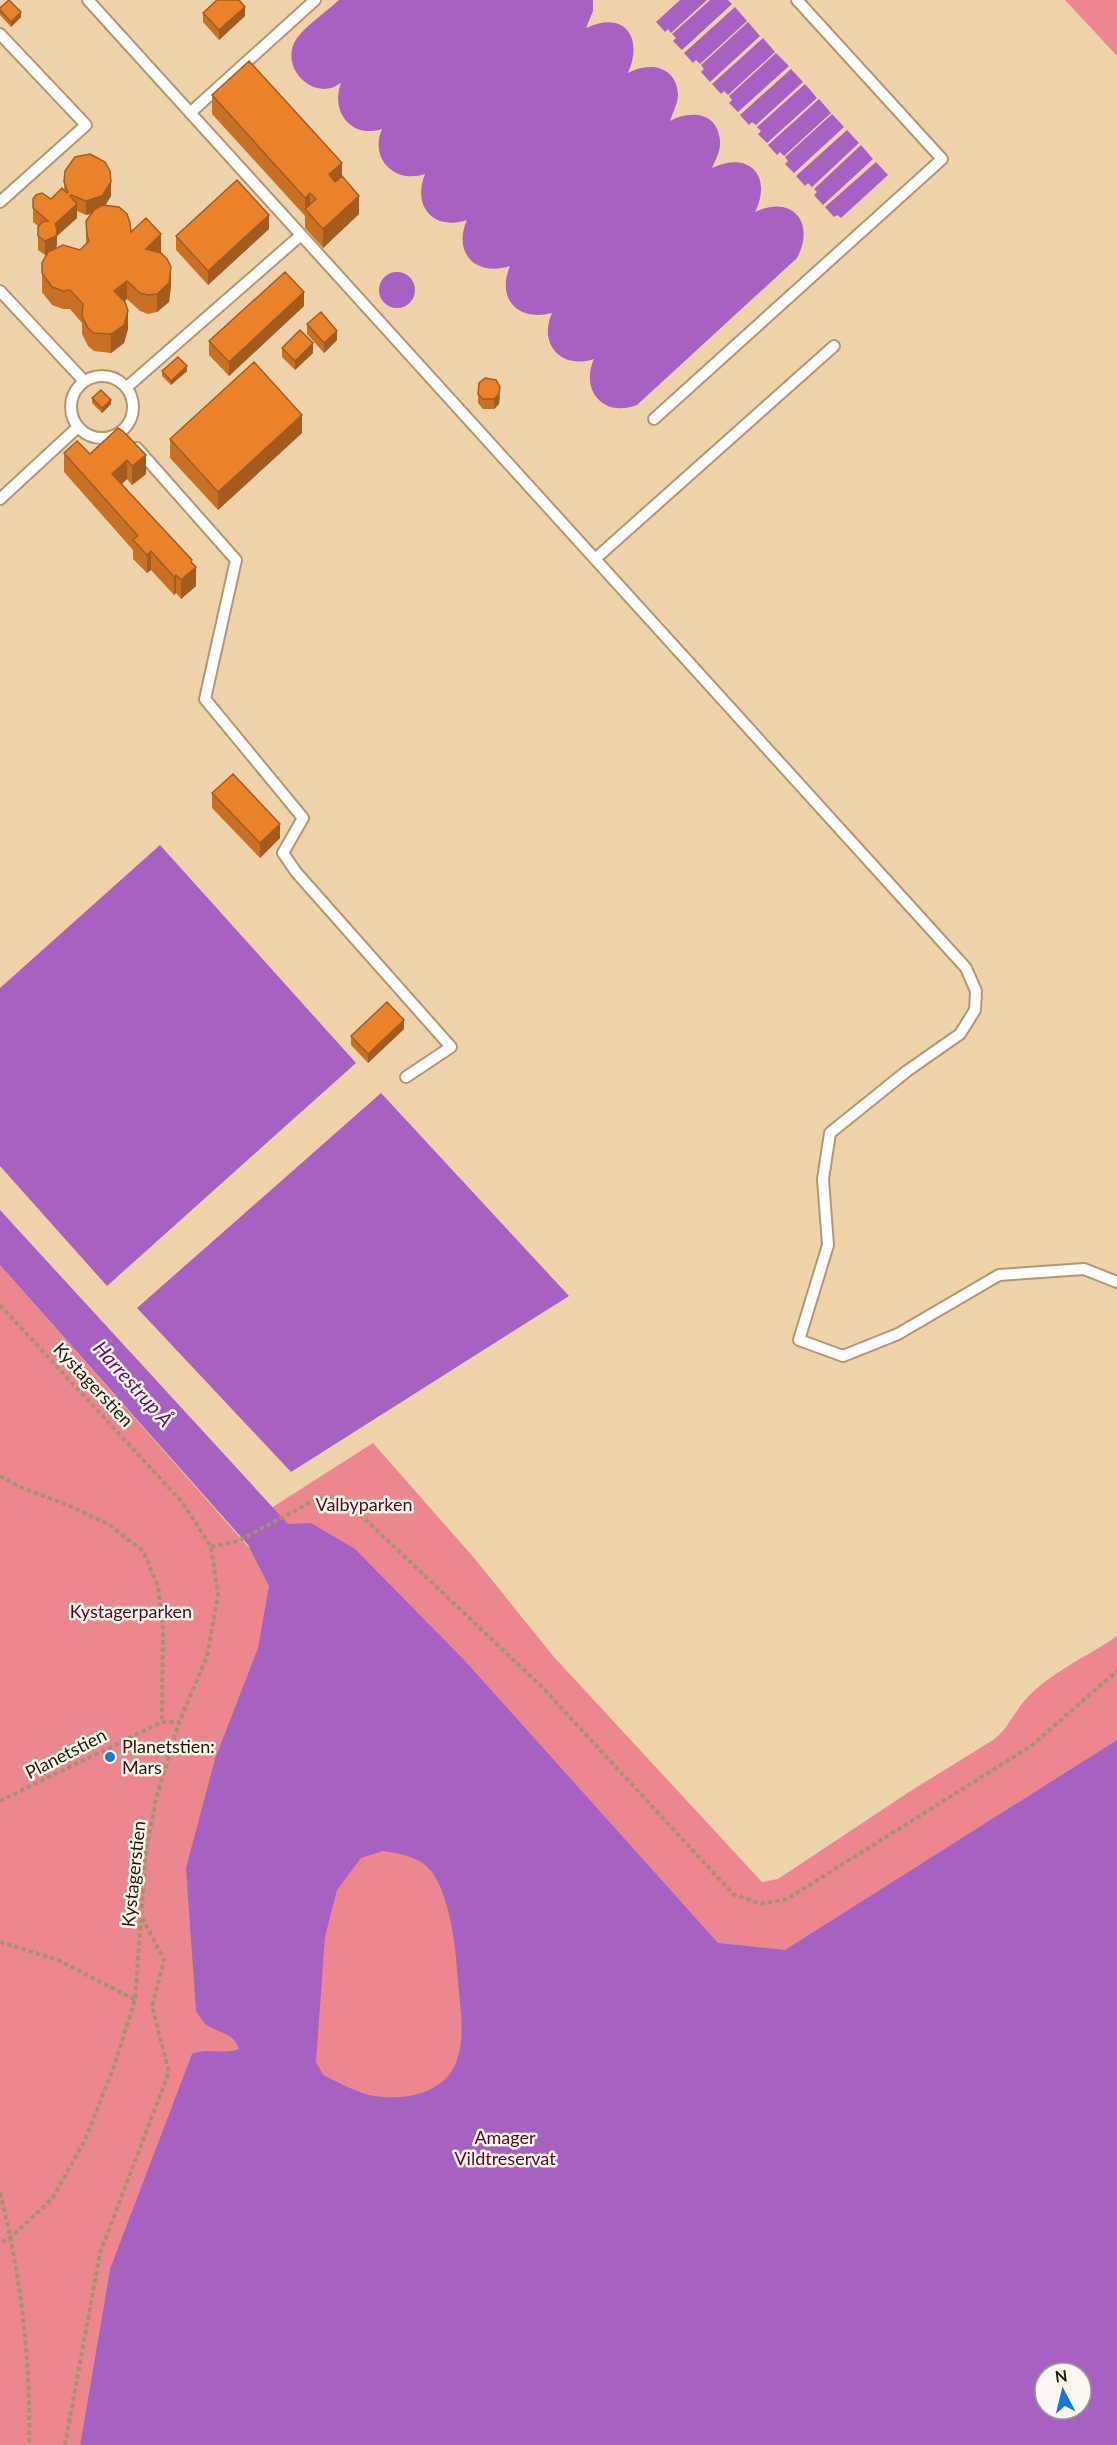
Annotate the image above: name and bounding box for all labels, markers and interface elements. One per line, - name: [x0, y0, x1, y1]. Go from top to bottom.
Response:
- water label: Harrestrup Å: [89, 1336, 178, 1431]
- street label: Kystagerstien: [49, 1338, 138, 1431]
- park label: Valbyparken: [316, 1493, 412, 1515]
- park label: Kystagerparken: [70, 1600, 192, 1622]
- street label: Planetstien: [21, 1723, 110, 1783]
- place label: Planetstien: Mars: [122, 1735, 215, 1778]
- marker: Planetstien: Mars: [103, 1750, 117, 1764]
- street label: Kystagerstien: [116, 1820, 150, 1928]
- park label: Amager Vildtreservat: [454, 2126, 556, 2169]
- north arrow: [1033, 2361, 1093, 2421]
- text: N: [1054, 2365, 1068, 2386]

